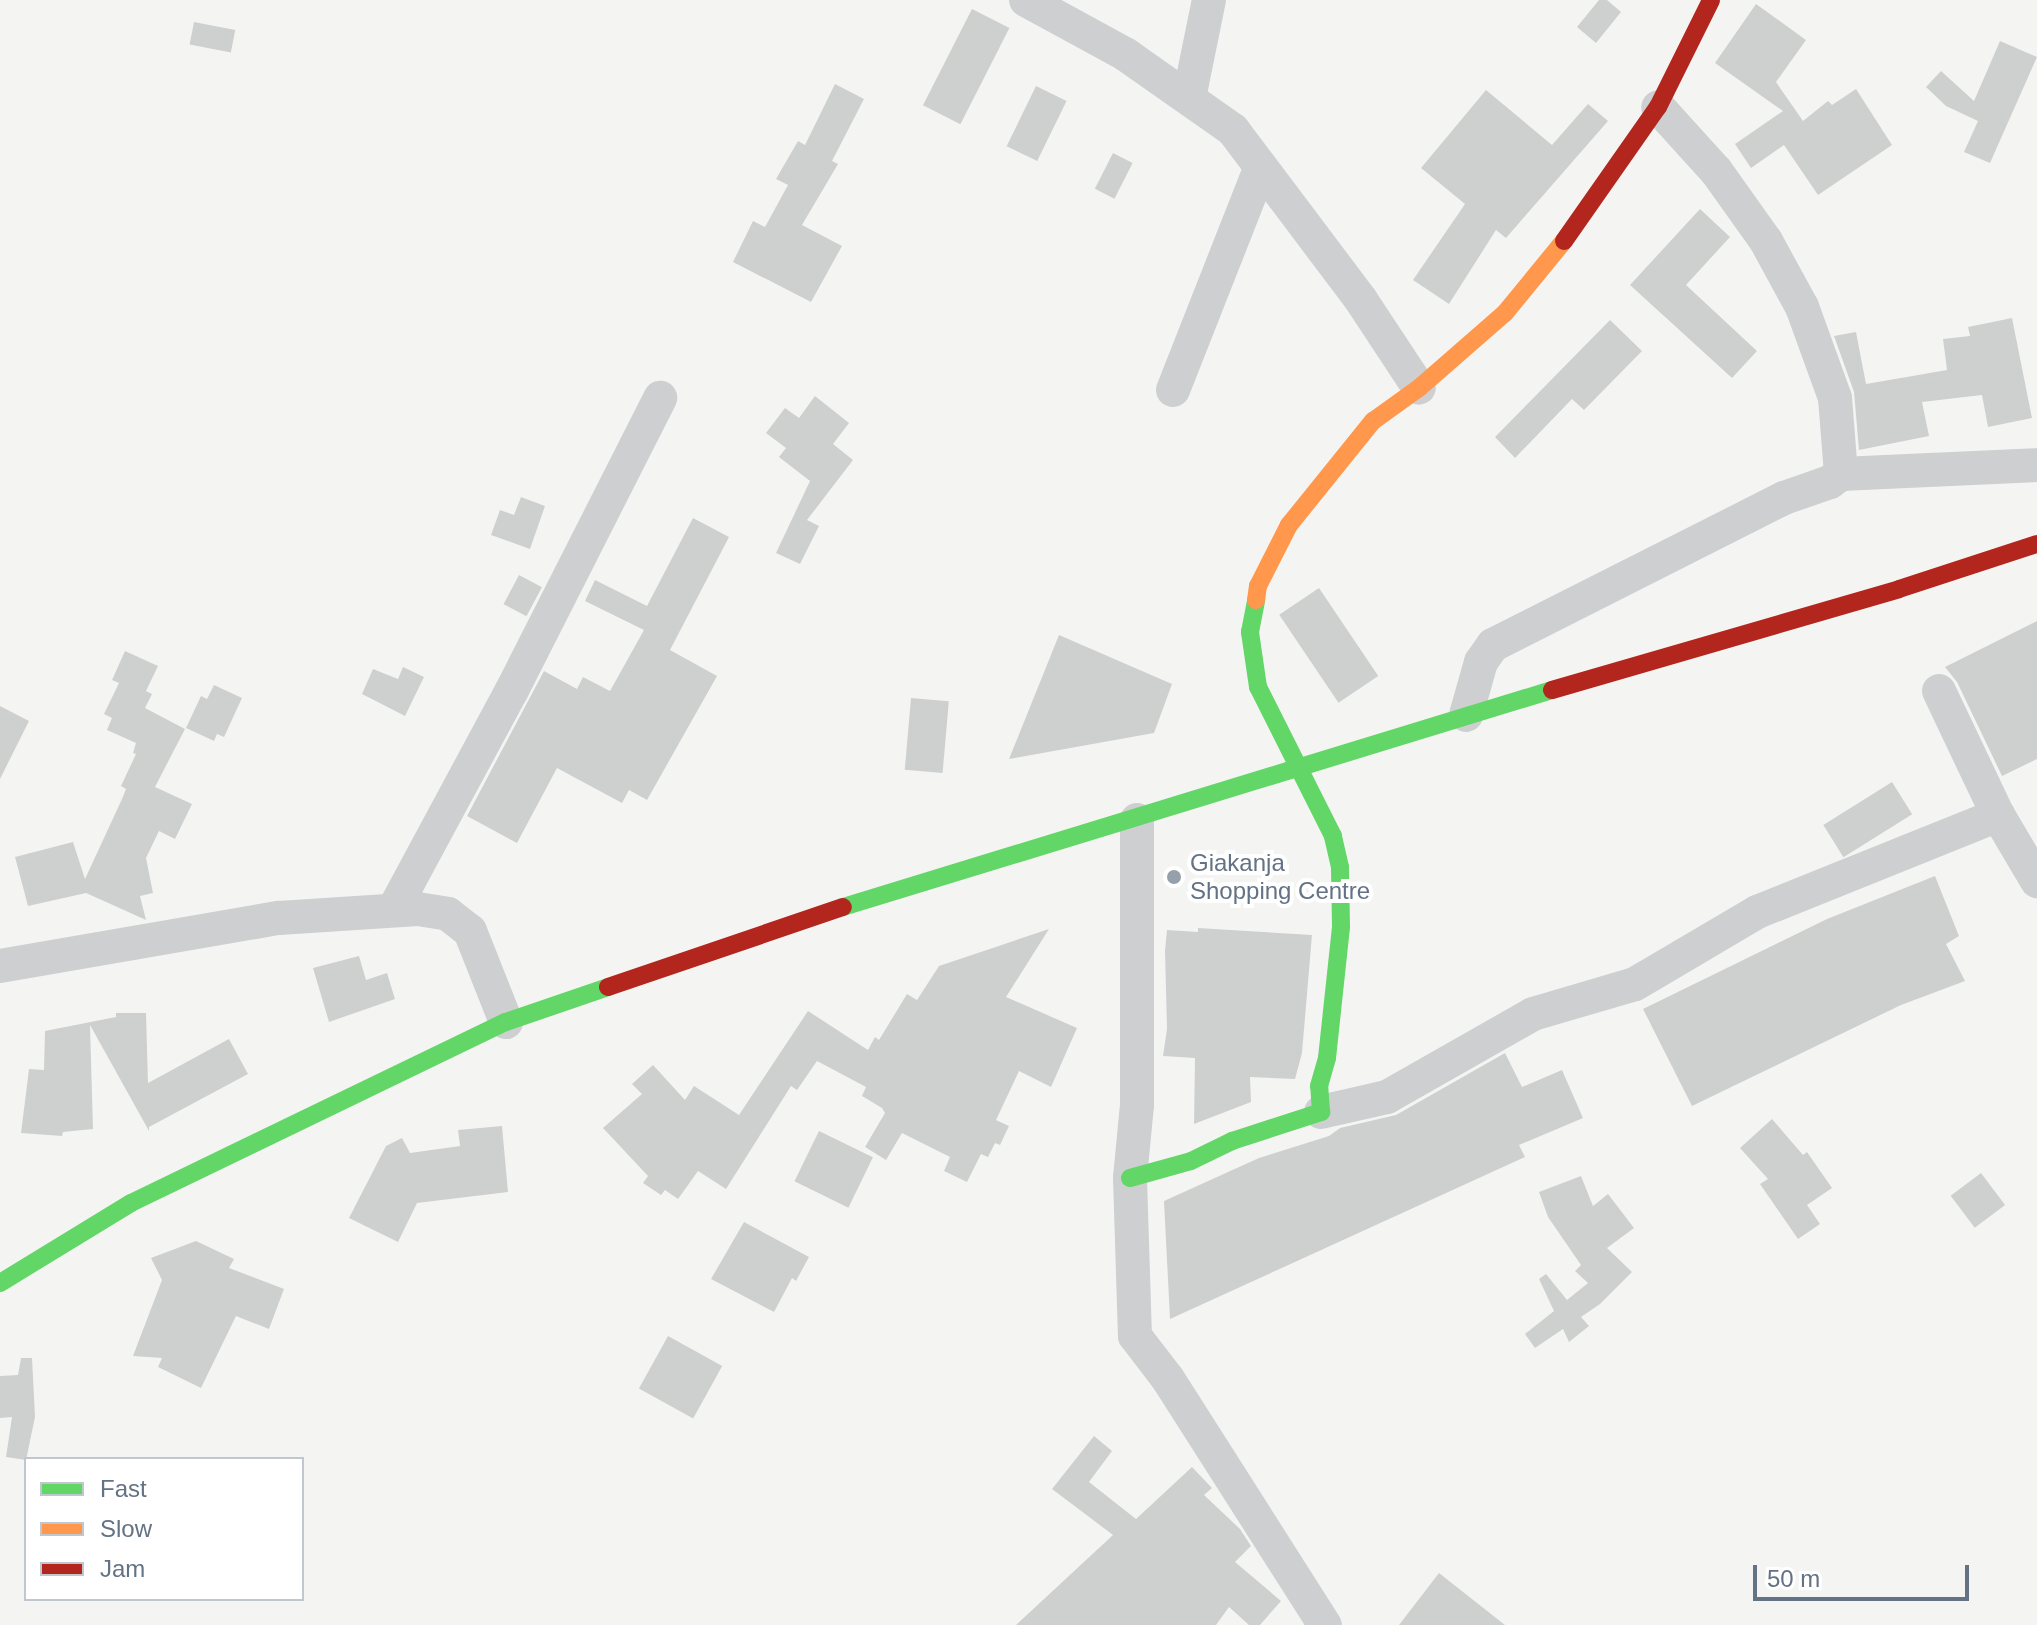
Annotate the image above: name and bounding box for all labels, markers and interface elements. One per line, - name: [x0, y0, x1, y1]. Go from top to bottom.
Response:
- place label: Giakanja Shopping Centre: [1190, 849, 1370, 905]
- marker: Giakanja Shopping Centre: [1165, 868, 1183, 886]
- legend: [24, 1457, 304, 1601]
- text: Fast: [100, 1475, 147, 1502]
- text: Slow: [100, 1515, 152, 1542]
- scale bar: [1757, 1549, 1973, 1599]
- text: Jam: [100, 1555, 145, 1582]
- text: 50 m: [1767, 1565, 1820, 1592]

